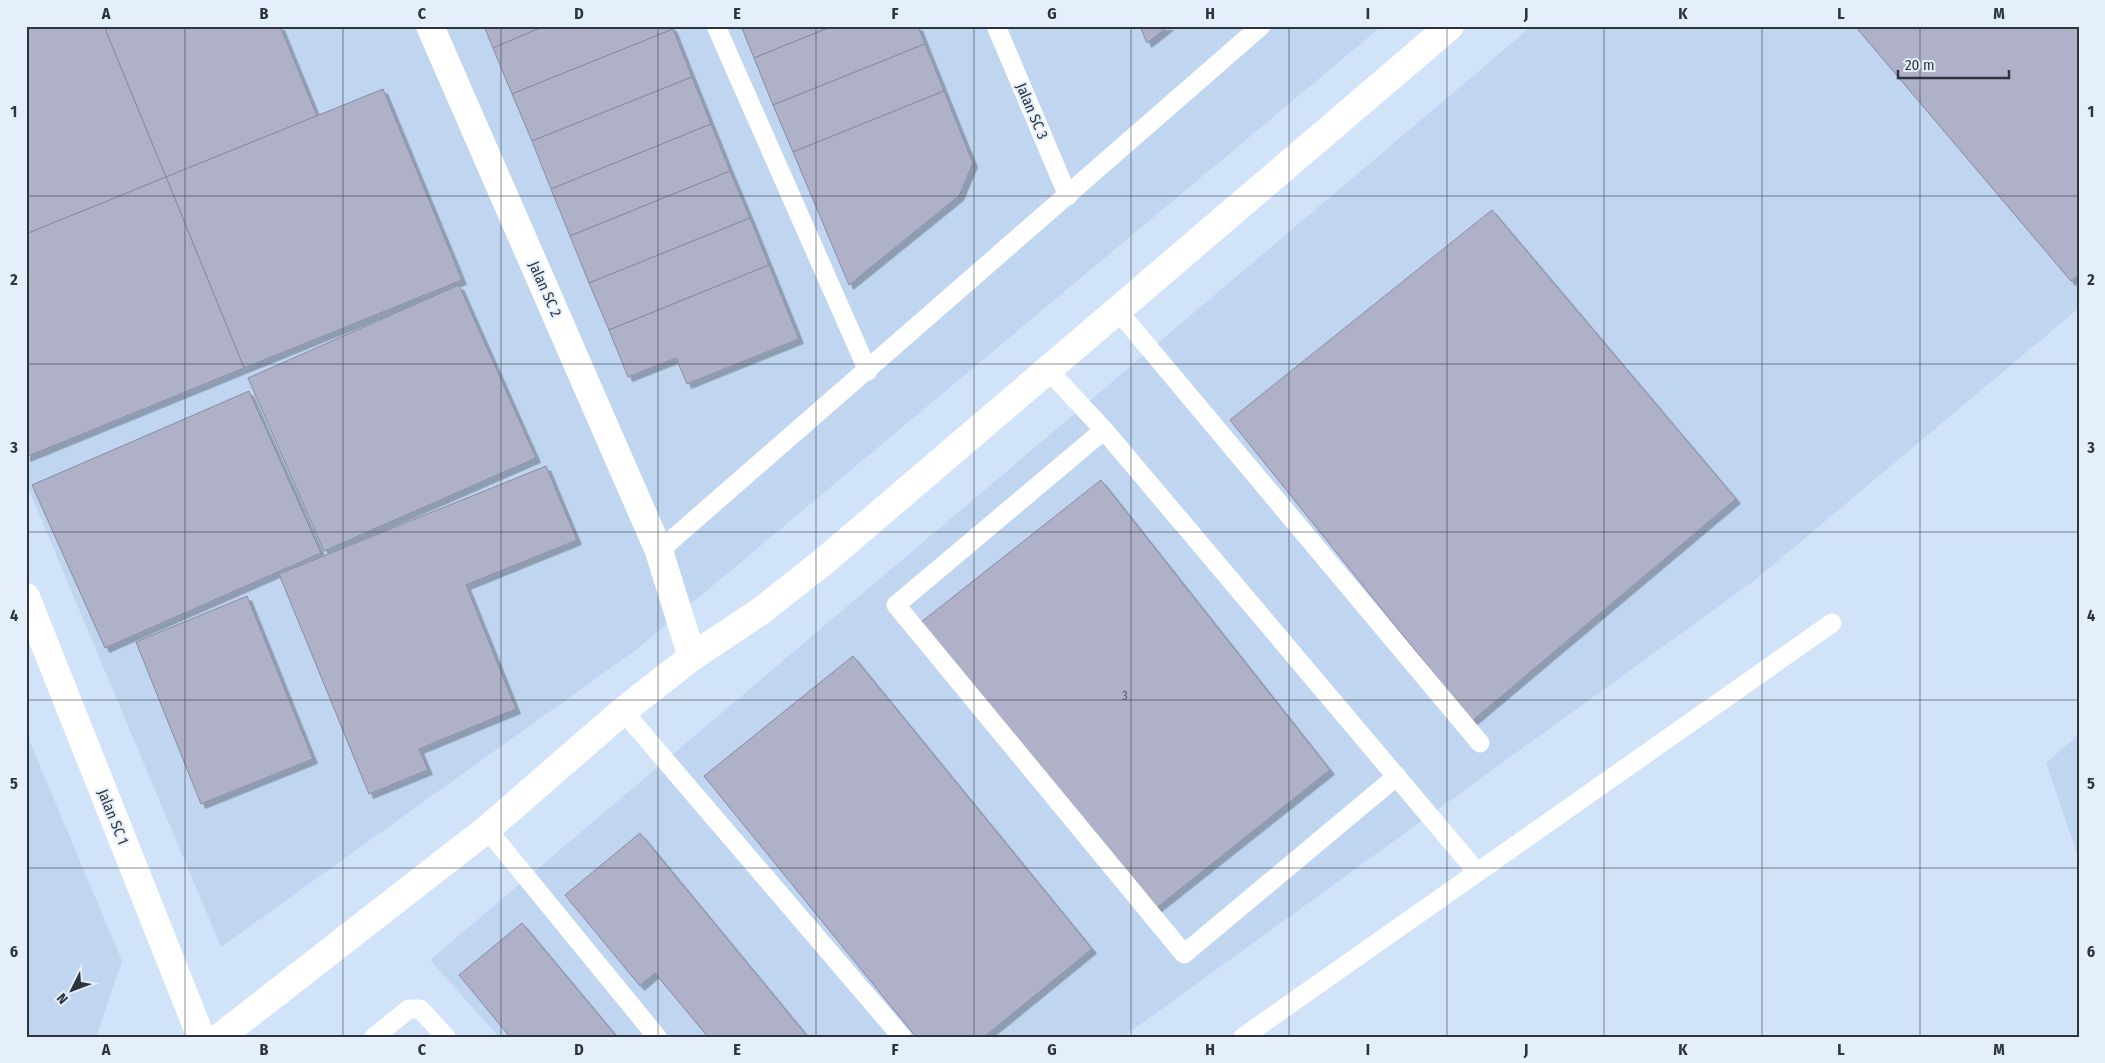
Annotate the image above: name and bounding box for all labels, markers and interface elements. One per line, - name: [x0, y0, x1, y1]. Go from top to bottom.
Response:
- text: A: [101, 4, 111, 23]
- text: B: [260, 4, 269, 23]
- text: C: [418, 4, 427, 23]
- text: D: [574, 4, 584, 23]
- text: E: [733, 4, 741, 23]
- text: F: [891, 4, 899, 23]
- text: G: [1047, 4, 1057, 23]
- text: H: [1205, 4, 1215, 23]
- text: I: [1366, 4, 1370, 23]
- text: J: [1523, 4, 1528, 23]
- text: K: [1678, 4, 1688, 23]
- text: L: [1837, 4, 1845, 23]
- text: M: [1993, 4, 2005, 23]
- scale bar: [1898, 48, 2009, 80]
- text: 20 m: [1905, 56, 1935, 74]
- street label: Jalan SC 3: [1012, 80, 1052, 142]
- text: 1: [11, 102, 17, 121]
- text: 1: [2088, 102, 2094, 121]
- street label: Jalan SC 2: [525, 258, 565, 320]
- text: 2: [9, 270, 18, 289]
- text: 2: [2086, 270, 2095, 289]
- text: 3: [9, 438, 18, 457]
- text: 3: [2086, 438, 2095, 457]
- text: 4: [10, 606, 18, 625]
- text: 4: [2087, 606, 2095, 625]
- house number: 3: [1122, 689, 1128, 703]
- text: 5: [10, 774, 18, 793]
- text: 5: [2087, 774, 2095, 793]
- street label: Jalan SC 1: [94, 787, 132, 847]
- text: 6: [10, 942, 18, 961]
- text: 6: [2087, 942, 2095, 961]
- north arrow: [48, 966, 98, 1016]
- text: N: [54, 990, 72, 1007]
- text: A: [101, 1040, 111, 1059]
- text: B: [260, 1040, 269, 1059]
- text: C: [418, 1040, 427, 1059]
- text: D: [574, 1040, 584, 1059]
- text: E: [733, 1040, 741, 1059]
- text: F: [891, 1040, 899, 1059]
- text: G: [1047, 1040, 1057, 1059]
- text: H: [1205, 1040, 1215, 1059]
- text: I: [1366, 1040, 1370, 1059]
- text: J: [1523, 1040, 1528, 1059]
- text: K: [1678, 1040, 1688, 1059]
- text: L: [1837, 1040, 1845, 1059]
- text: M: [1993, 1040, 2005, 1059]

